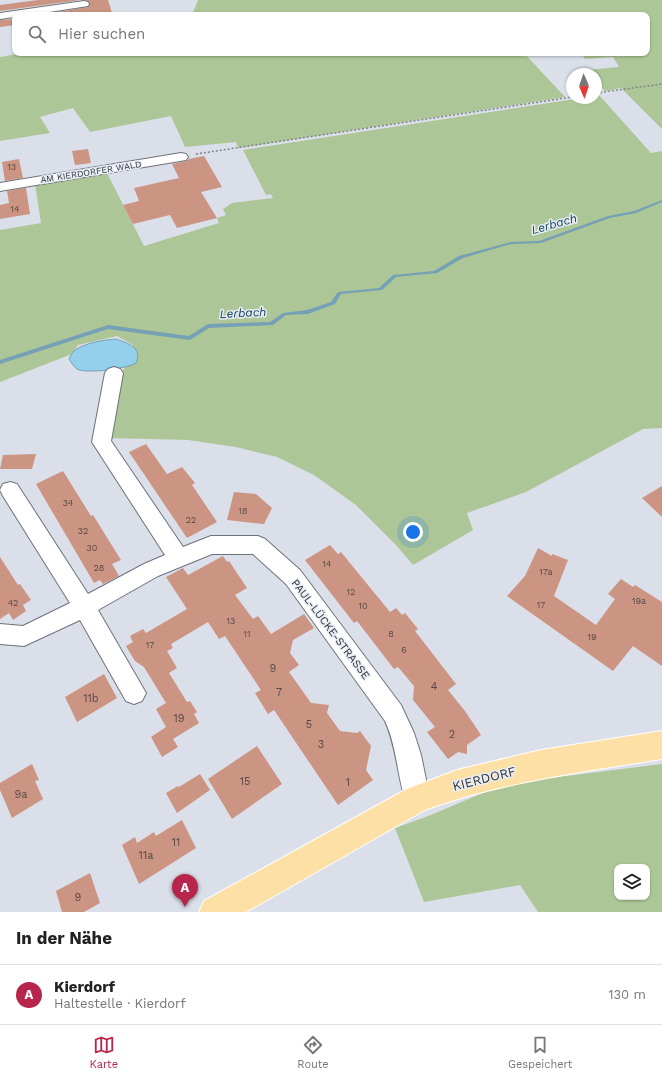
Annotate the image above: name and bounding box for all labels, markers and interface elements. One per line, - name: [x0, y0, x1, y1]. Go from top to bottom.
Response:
- search box: [12, 12, 650, 56]
- icon: search: [26, 23, 48, 45]
- text: Hier suchen: [58, 25, 145, 43]
- north arrow: [566, 68, 602, 104]
- street label: AM KIERDORFER WALD: [40, 159, 142, 185]
- house number: 13: [8, 162, 16, 172]
- house number: 14: [10, 204, 20, 214]
- water label: Lerbach: [530, 211, 578, 237]
- water label: Lerbach: [219, 305, 267, 321]
- house number: 34: [63, 498, 74, 508]
- house number: 18: [238, 506, 248, 516]
- house number: 22: [186, 515, 196, 525]
- your location: [403, 522, 423, 542]
- house number: 32: [78, 526, 88, 536]
- house number: 30: [87, 543, 98, 553]
- house number: 14: [322, 559, 332, 569]
- house number: 28: [94, 563, 104, 573]
- house number: 17a: [539, 567, 553, 577]
- street label: PAUL-LÜCKE-STRASSE: [289, 576, 373, 682]
- house number: 12: [347, 587, 355, 597]
- house number: 19a: [632, 596, 646, 606]
- house number: 42: [8, 598, 18, 608]
- house number: 17: [537, 600, 545, 610]
- house number: 10: [358, 601, 368, 611]
- house number: 13: [227, 616, 235, 626]
- house number: 11: [243, 629, 251, 639]
- house number: 8: [388, 629, 394, 639]
- house number: 19: [587, 632, 597, 642]
- house number: 17: [146, 640, 154, 650]
- house number: 6: [401, 645, 407, 655]
- house number: 9: [270, 662, 277, 675]
- house number: 4: [431, 680, 438, 693]
- house number: 7: [276, 686, 282, 699]
- house number: 11b: [83, 692, 99, 705]
- house number: 19: [173, 712, 185, 725]
- house number: 5: [306, 718, 312, 731]
- house number: 2: [449, 728, 455, 741]
- house number: 3: [318, 738, 324, 751]
- street label: KIERDORF: [451, 763, 518, 794]
- house number: 15: [240, 775, 250, 788]
- house number: 1: [346, 776, 350, 789]
- house number: 9a: [14, 788, 28, 801]
- house number: 11: [172, 836, 180, 849]
- house number: 11a: [139, 849, 153, 862]
- map controls: [614, 864, 650, 900]
- button: layers: [614, 864, 650, 900]
- pin: A: [172, 874, 198, 907]
- house number: 9: [75, 891, 82, 904]
- text: In der Nähe: [16, 928, 112, 948]
- text: Kierdorf: [54, 978, 115, 996]
- text: A: [25, 987, 33, 1002]
- text: 130 m: [608, 987, 646, 1002]
- text: Haltestelle · Kierdorf: [54, 996, 186, 1011]
- tab: Karte: [90, 1034, 118, 1071]
- tab: Route: [297, 1034, 329, 1071]
- tab: Gespeichert: [508, 1034, 572, 1071]

